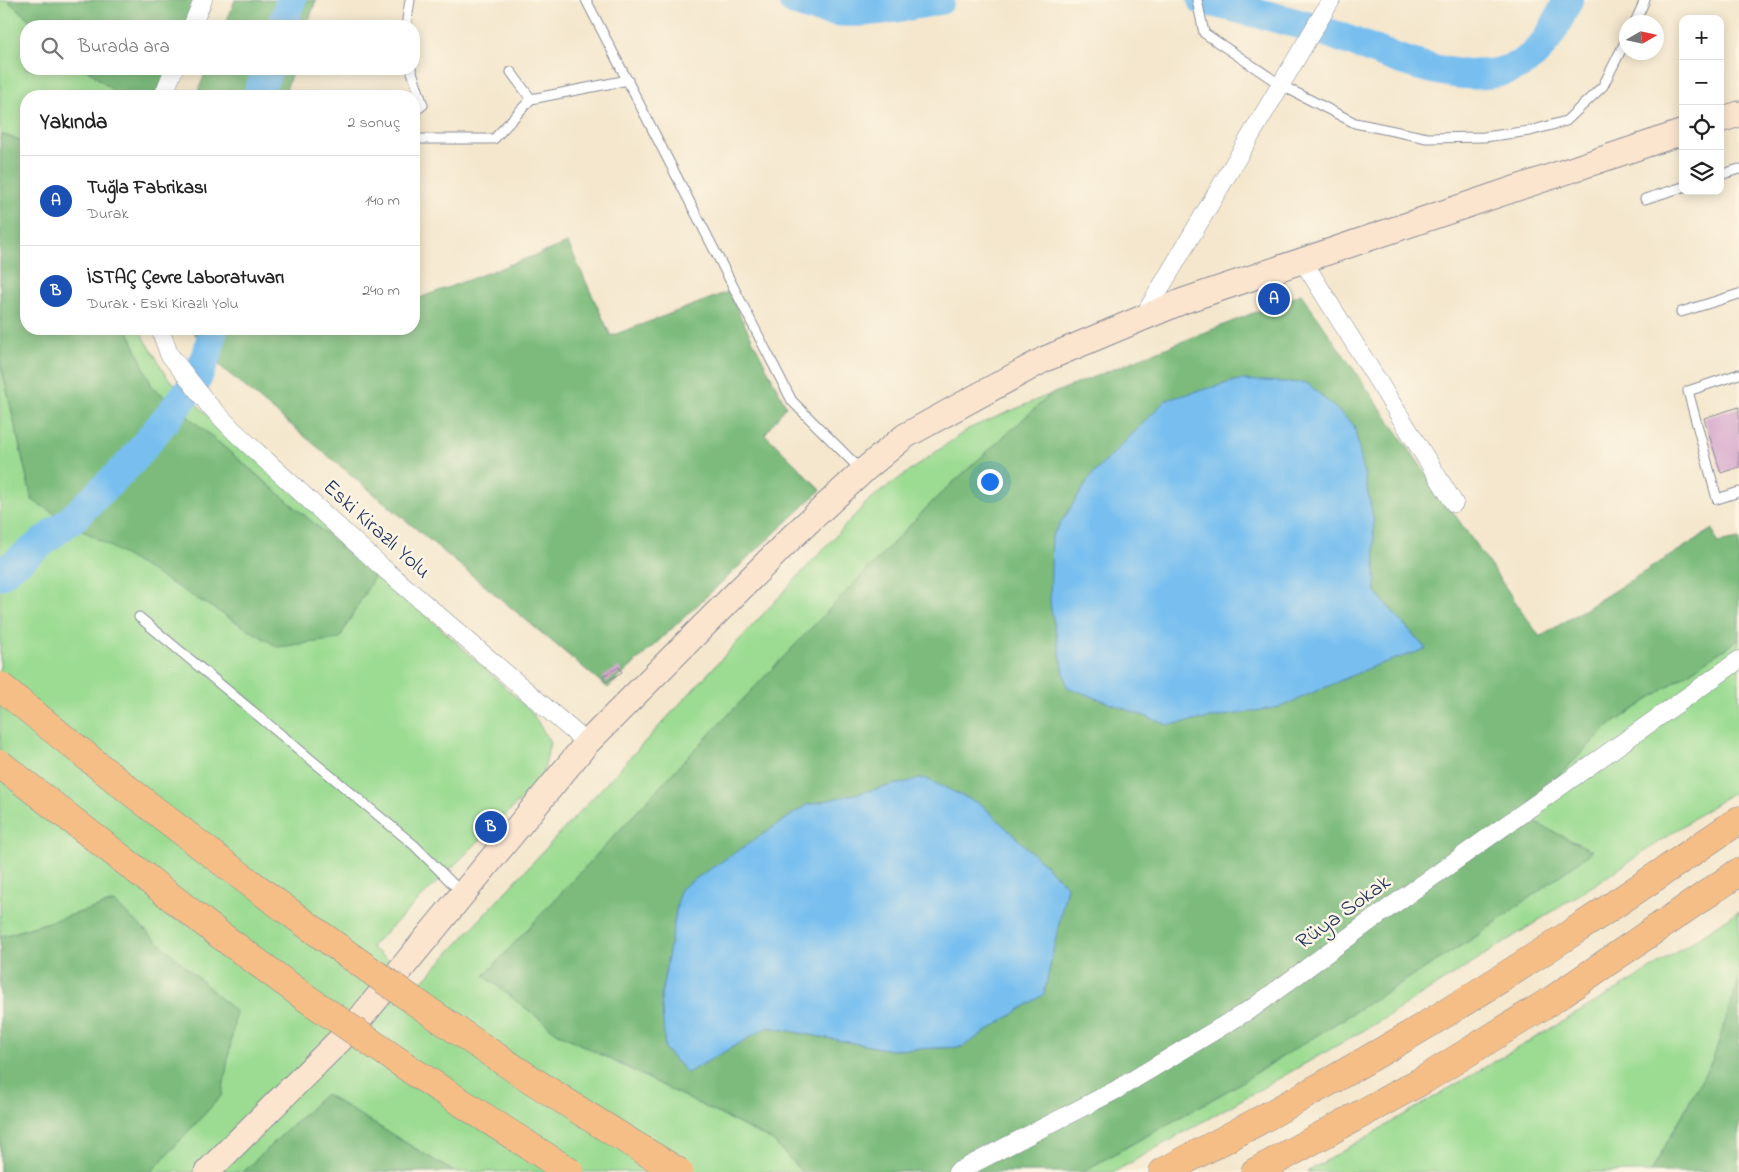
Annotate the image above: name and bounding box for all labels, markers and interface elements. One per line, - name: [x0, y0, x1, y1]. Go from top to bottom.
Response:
- north arrow: [1619, 15, 1664, 60]
- map controls: [1679, 15, 1724, 195]
- button: +: [1679, 15, 1724, 60]
- search box: [20, 20, 420, 75]
- icon: search: [38, 34, 66, 62]
- text: Burada ara: [78, 34, 170, 61]
- button: −: [1679, 60, 1724, 105]
- button: locate: [1679, 105, 1724, 150]
- text: Yakında: [40, 108, 107, 138]
- text: 2 sonuç: [347, 111, 400, 135]
- button: layers: [1679, 150, 1724, 195]
- text: Tuğla Fabrikası: [87, 175, 207, 202]
- text: A: [51, 189, 61, 213]
- text: 140 m: [365, 189, 400, 213]
- text: Durak: [87, 202, 128, 226]
- text: İSTAÇ Çevre Laboratuvarı: [87, 265, 284, 292]
- text: B: [51, 279, 61, 303]
- text: 240 m: [362, 279, 400, 303]
- pin: A: [1258, 280, 1290, 318]
- text: Durak · Eski Kirazlı Yolu: [87, 292, 239, 316]
- your location: [977, 469, 1003, 495]
- street label: Eski Kirazlı Yolu: [315, 473, 437, 587]
- pin: B: [475, 808, 507, 846]
- street label: Rüya Sokak: [1290, 867, 1399, 959]

